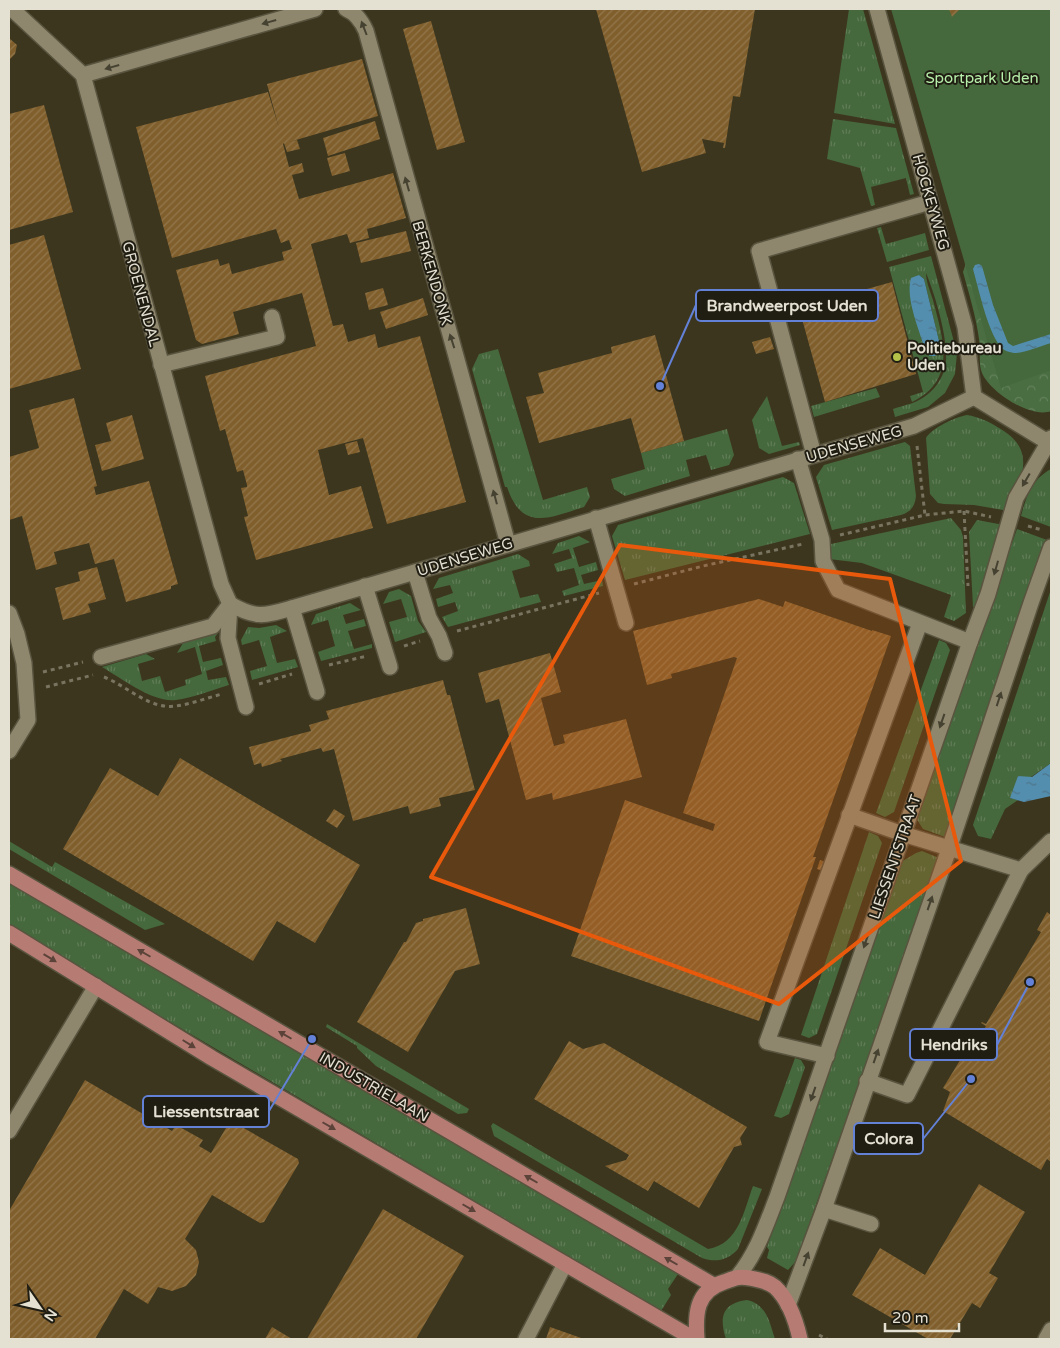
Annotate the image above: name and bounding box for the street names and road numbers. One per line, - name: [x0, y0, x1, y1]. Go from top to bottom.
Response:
- street label: HOCKEYWEG: [909, 152, 953, 252]
- street label: BERKENDONK: [408, 219, 456, 327]
- street label: GROENENDAL: [118, 239, 164, 349]
- street label: UDENSEWEG: [804, 422, 904, 466]
- street label: UDENSEWEG: [415, 534, 515, 580]
- street label: LIESSENTSTRAAT: [865, 792, 925, 922]
- street label: INDUSTRIELAAN: [316, 1048, 432, 1126]

